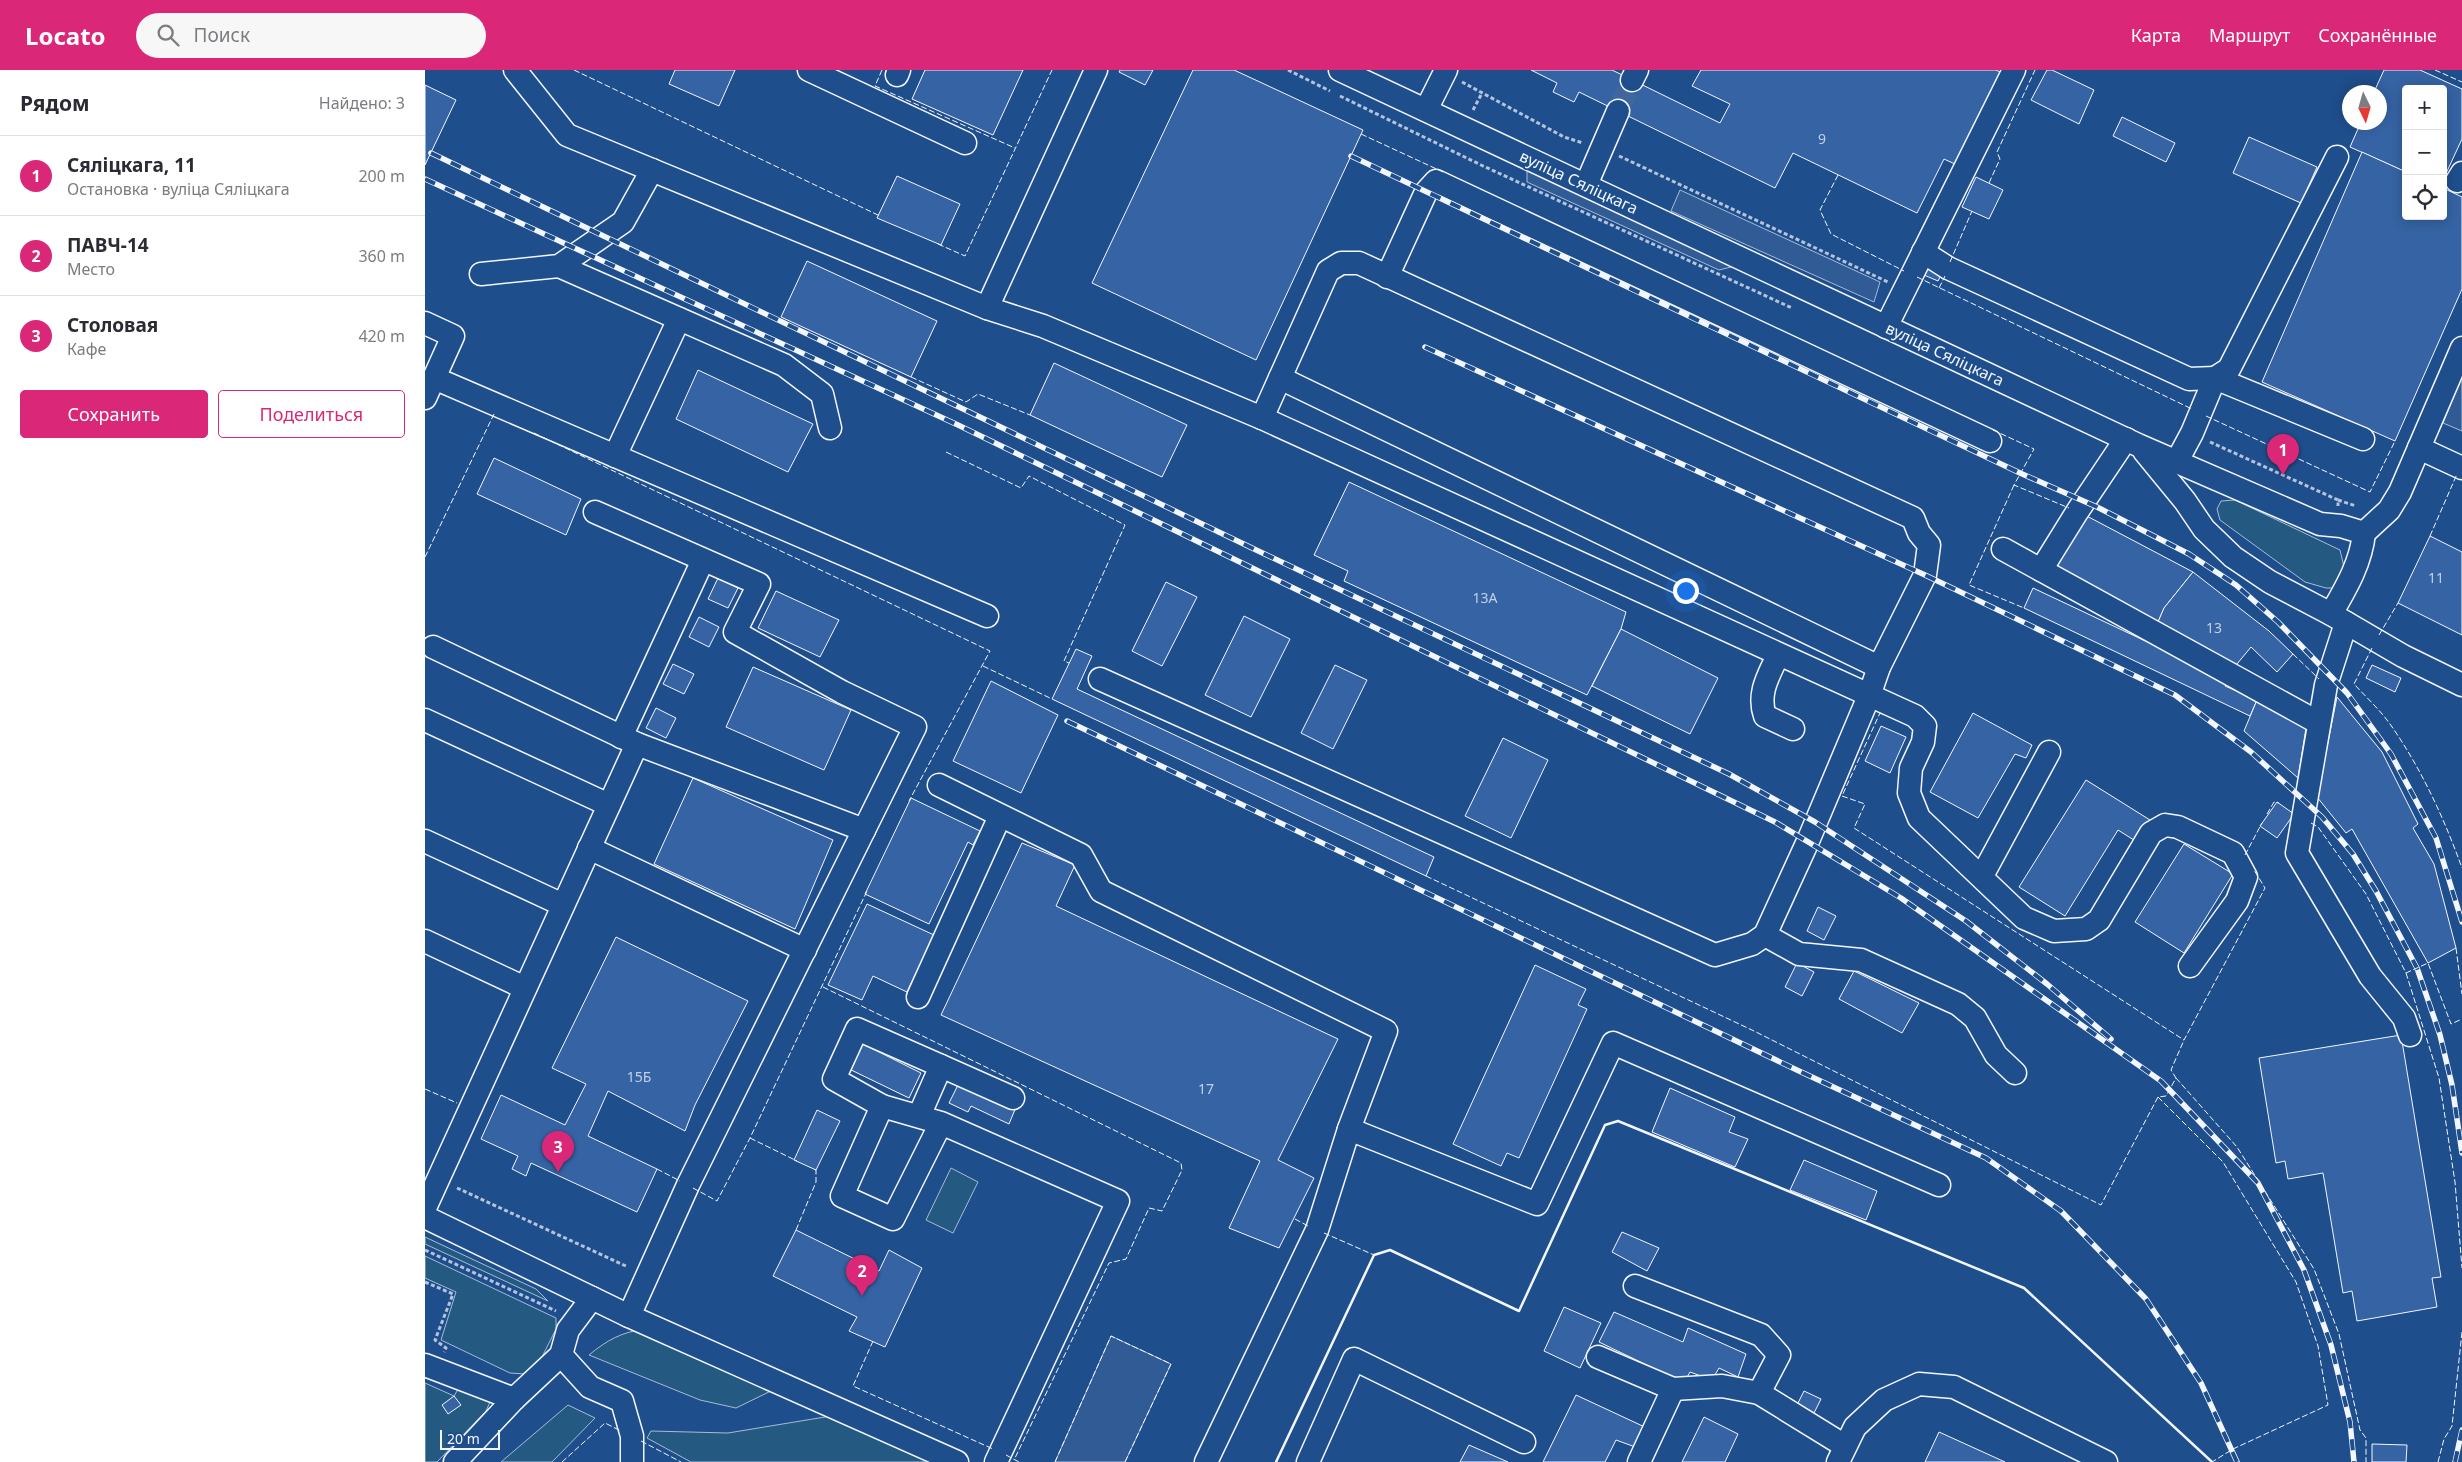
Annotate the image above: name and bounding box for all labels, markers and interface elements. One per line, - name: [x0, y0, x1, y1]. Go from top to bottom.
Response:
- search box: [136, 13, 486, 58]
- text: Locato: [25, 19, 106, 52]
- icon: search: [154, 21, 182, 49]
- text: Поиск: [194, 22, 250, 48]
- text: Карта: [2131, 23, 2181, 47]
- text: Маршрут: [2209, 23, 2290, 47]
- text: Сохранённые: [2318, 23, 2437, 47]
- north arrow: [2342, 85, 2387, 130]
- map controls: [2402, 85, 2447, 220]
- button: +: [2402, 85, 2447, 130]
- text: Рядом: [20, 89, 90, 117]
- text: Найдено: 3: [319, 92, 405, 114]
- house number: 9: [1818, 129, 1826, 148]
- button: −: [2402, 130, 2447, 175]
- street label: вуліца Сяліцкага: [1516, 145, 1642, 219]
- text: Сяліцкага, 11: [67, 152, 196, 178]
- text: 1: [31, 165, 41, 187]
- text: 200 m: [358, 165, 405, 187]
- button: locate: [2402, 175, 2447, 220]
- text: Остановка · вуліца Сяліцкага: [67, 178, 290, 200]
- text: ПАВЧ-14: [67, 232, 149, 258]
- text: 2: [31, 245, 41, 267]
- text: 360 m: [358, 245, 405, 267]
- text: Место: [67, 258, 115, 280]
- text: Столовая: [67, 312, 158, 338]
- street label: вуліца Сяліцкага: [1882, 317, 2008, 391]
- text: 3: [31, 325, 41, 347]
- text: 420 m: [358, 325, 405, 347]
- text: Кафе: [67, 338, 106, 360]
- button: Сохранить: [20, 390, 208, 438]
- button: Поделиться: [218, 390, 405, 438]
- pin: 1: [2267, 434, 2299, 475]
- house number: 11: [2428, 568, 2444, 587]
- your location: [1673, 578, 1699, 604]
- house number: 13А: [1473, 588, 1498, 607]
- house number: 13: [2206, 618, 2222, 637]
- house number: 15Б: [627, 1067, 651, 1086]
- house number: 17: [1198, 1079, 1214, 1098]
- pin: 3: [542, 1131, 574, 1172]
- pin: 2: [846, 1255, 878, 1296]
- scale bar: [440, 1427, 500, 1450]
- text: 20 m: [447, 1429, 480, 1448]

